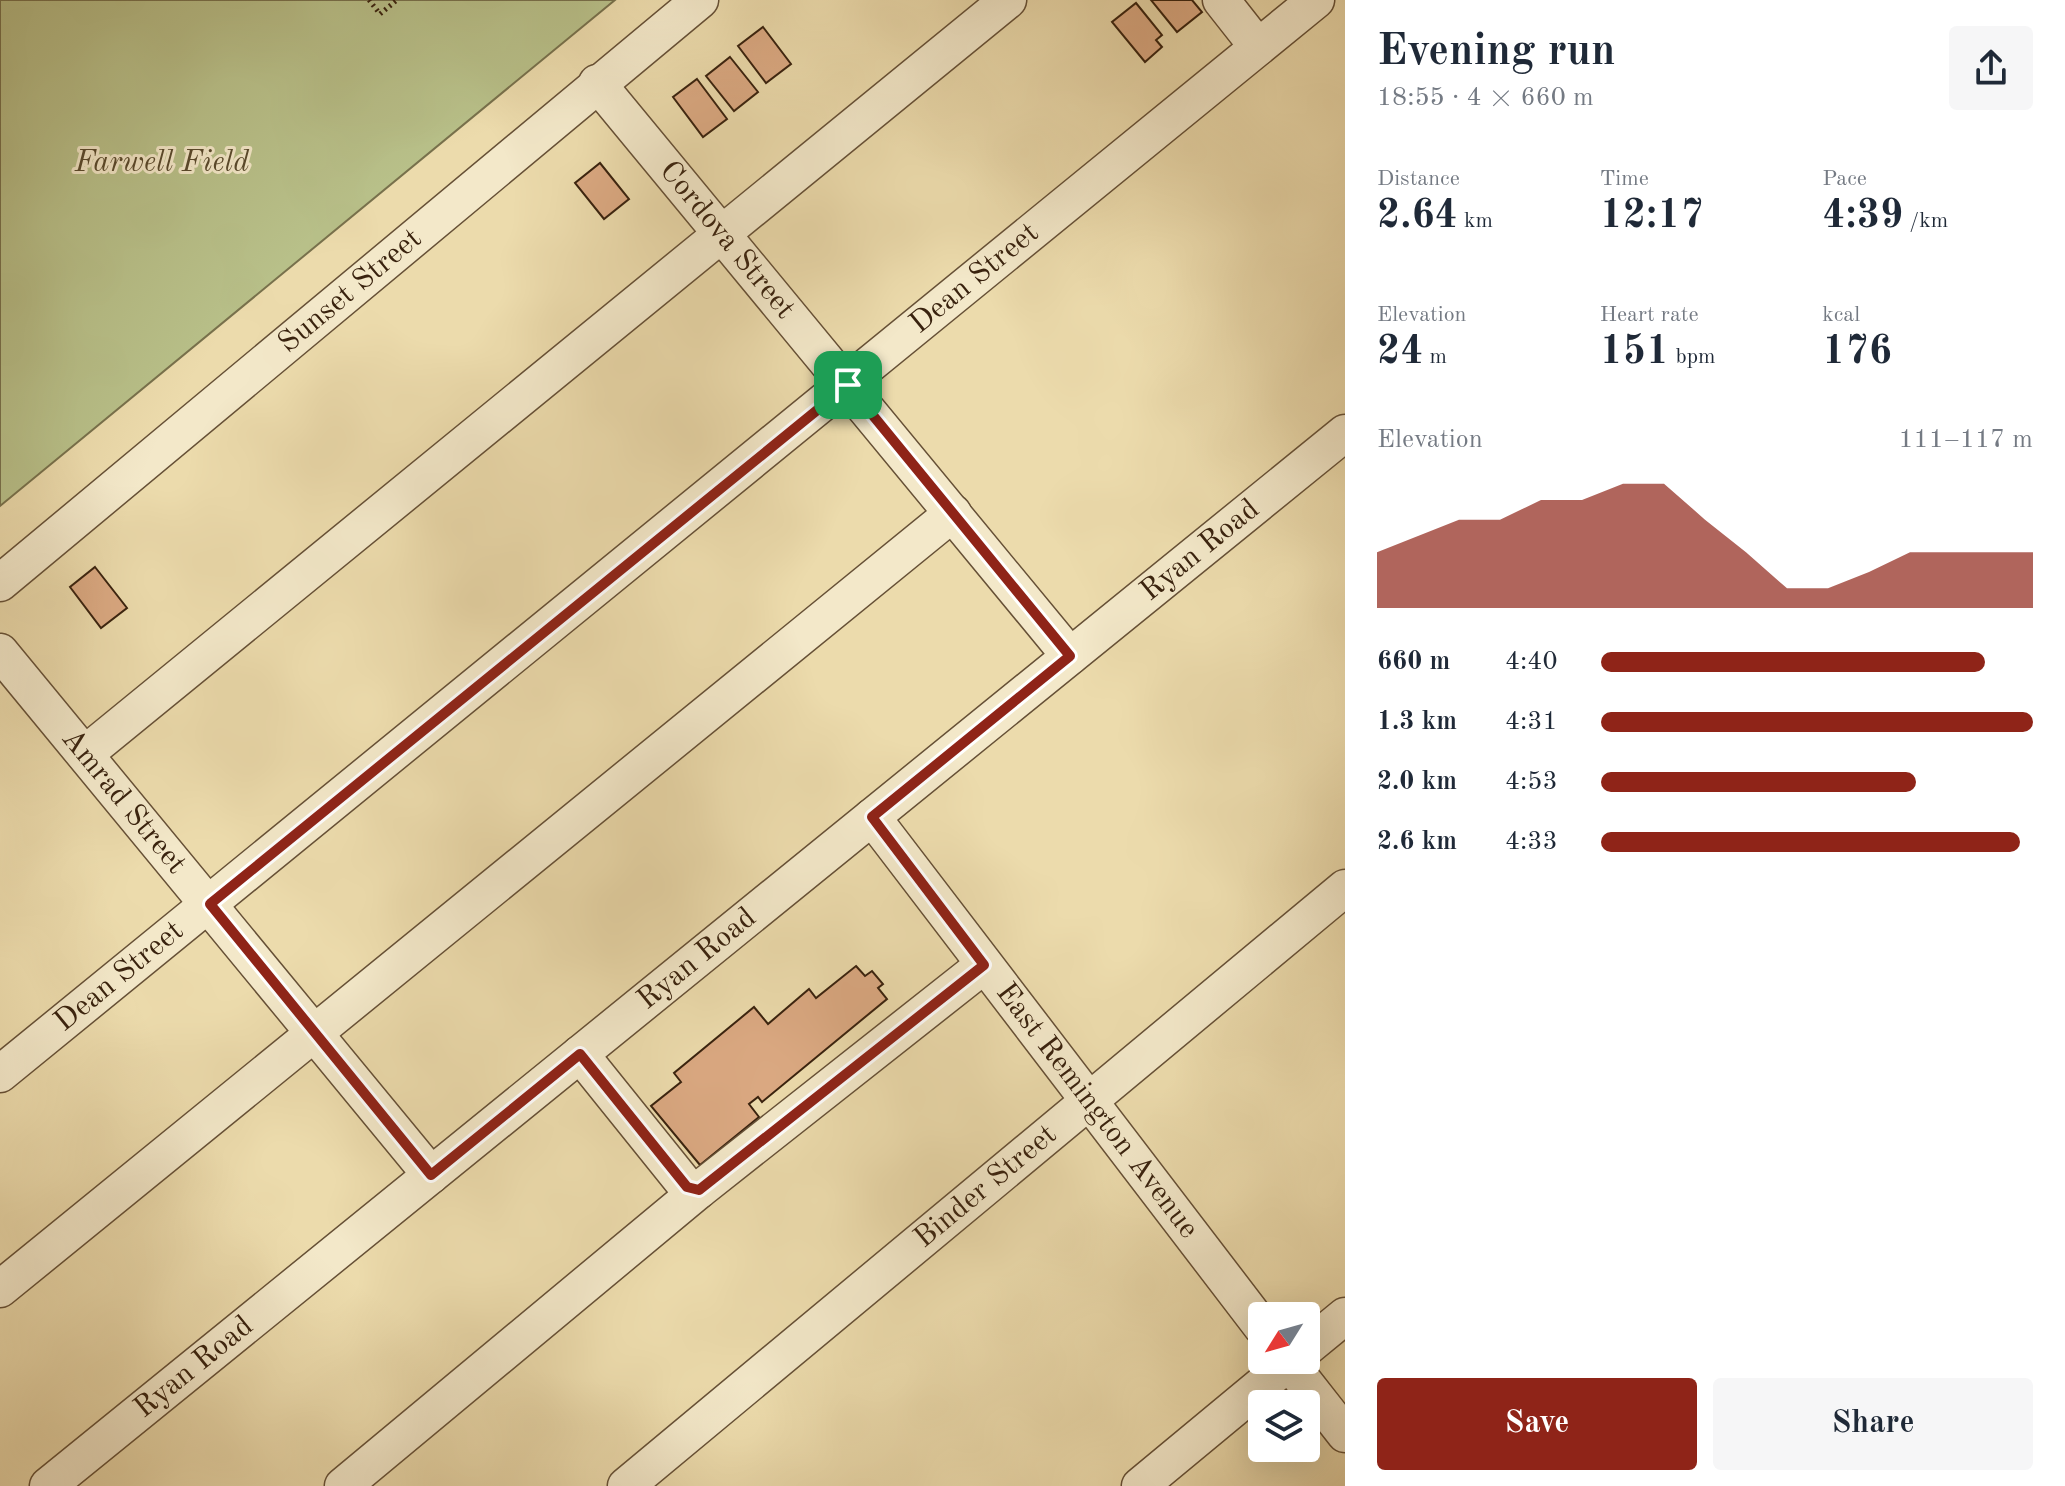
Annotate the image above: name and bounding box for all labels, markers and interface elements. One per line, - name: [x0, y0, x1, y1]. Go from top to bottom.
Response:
- button: share: [1949, 26, 2033, 110]
- text: Evening run: [1377, 30, 1615, 74]
- text: 18:55 · 4 × 660 m: [1377, 85, 1594, 111]
- park label: Farwell Field: [74, 148, 250, 178]
- street label: Cordova Street: [653, 156, 800, 325]
- text: Distance: [1377, 168, 1460, 190]
- text: Time: [1600, 168, 1649, 190]
- text: Pace: [1822, 168, 1867, 190]
- text: 2.64: [1377, 197, 1458, 237]
- text: 12:17: [1600, 197, 1704, 237]
- text: 4:39: [1822, 197, 1903, 237]
- text: km: [1458, 210, 1493, 232]
- text: /km: [1903, 210, 1948, 232]
- street label: Dean Street: [905, 218, 1045, 340]
- street label: Sunset Street: [273, 223, 428, 359]
- text: Elevation: [1377, 304, 1467, 326]
- text: Heart rate: [1600, 304, 1699, 326]
- text: kcal: [1822, 304, 1860, 326]
- text: 24: [1377, 333, 1423, 373]
- text: 151: [1600, 333, 1669, 373]
- text: 176: [1822, 333, 1892, 373]
- text: m: [1423, 346, 1447, 368]
- text: bpm: [1669, 346, 1716, 368]
- pin: [814, 351, 882, 419]
- icon: arrive: [826, 363, 870, 407]
- text: Elevation: [1377, 427, 1483, 453]
- text: 111–117 m: [1898, 427, 2033, 453]
- street label: Ryan Road: [1135, 494, 1265, 607]
- text: 660 m: [1377, 649, 1450, 675]
- text: 4:40: [1505, 649, 1558, 675]
- text: 1.3 km: [1377, 709, 1457, 735]
- text: 4:31: [1505, 709, 1558, 735]
- street label: Amrad Street: [55, 724, 191, 880]
- text: 2.0 km: [1377, 769, 1457, 795]
- text: 4:53: [1505, 769, 1558, 795]
- text: 2.6 km: [1377, 829, 1457, 855]
- text: 4:33: [1505, 829, 1558, 855]
- street label: Ryan Road: [632, 902, 762, 1016]
- street label: Dean Street: [49, 916, 189, 1038]
- street label: East Remington Avenue: [990, 978, 1204, 1244]
- street label: Binder Street: [909, 1119, 1063, 1254]
- north arrow: [1248, 1302, 1320, 1374]
- map controls: [1248, 1302, 1320, 1462]
- street label: Ryan Road: [129, 1311, 259, 1424]
- button: Save: [1377, 1378, 1697, 1470]
- button: Share: [1713, 1378, 2033, 1470]
- button: layers: [1248, 1390, 1320, 1462]

